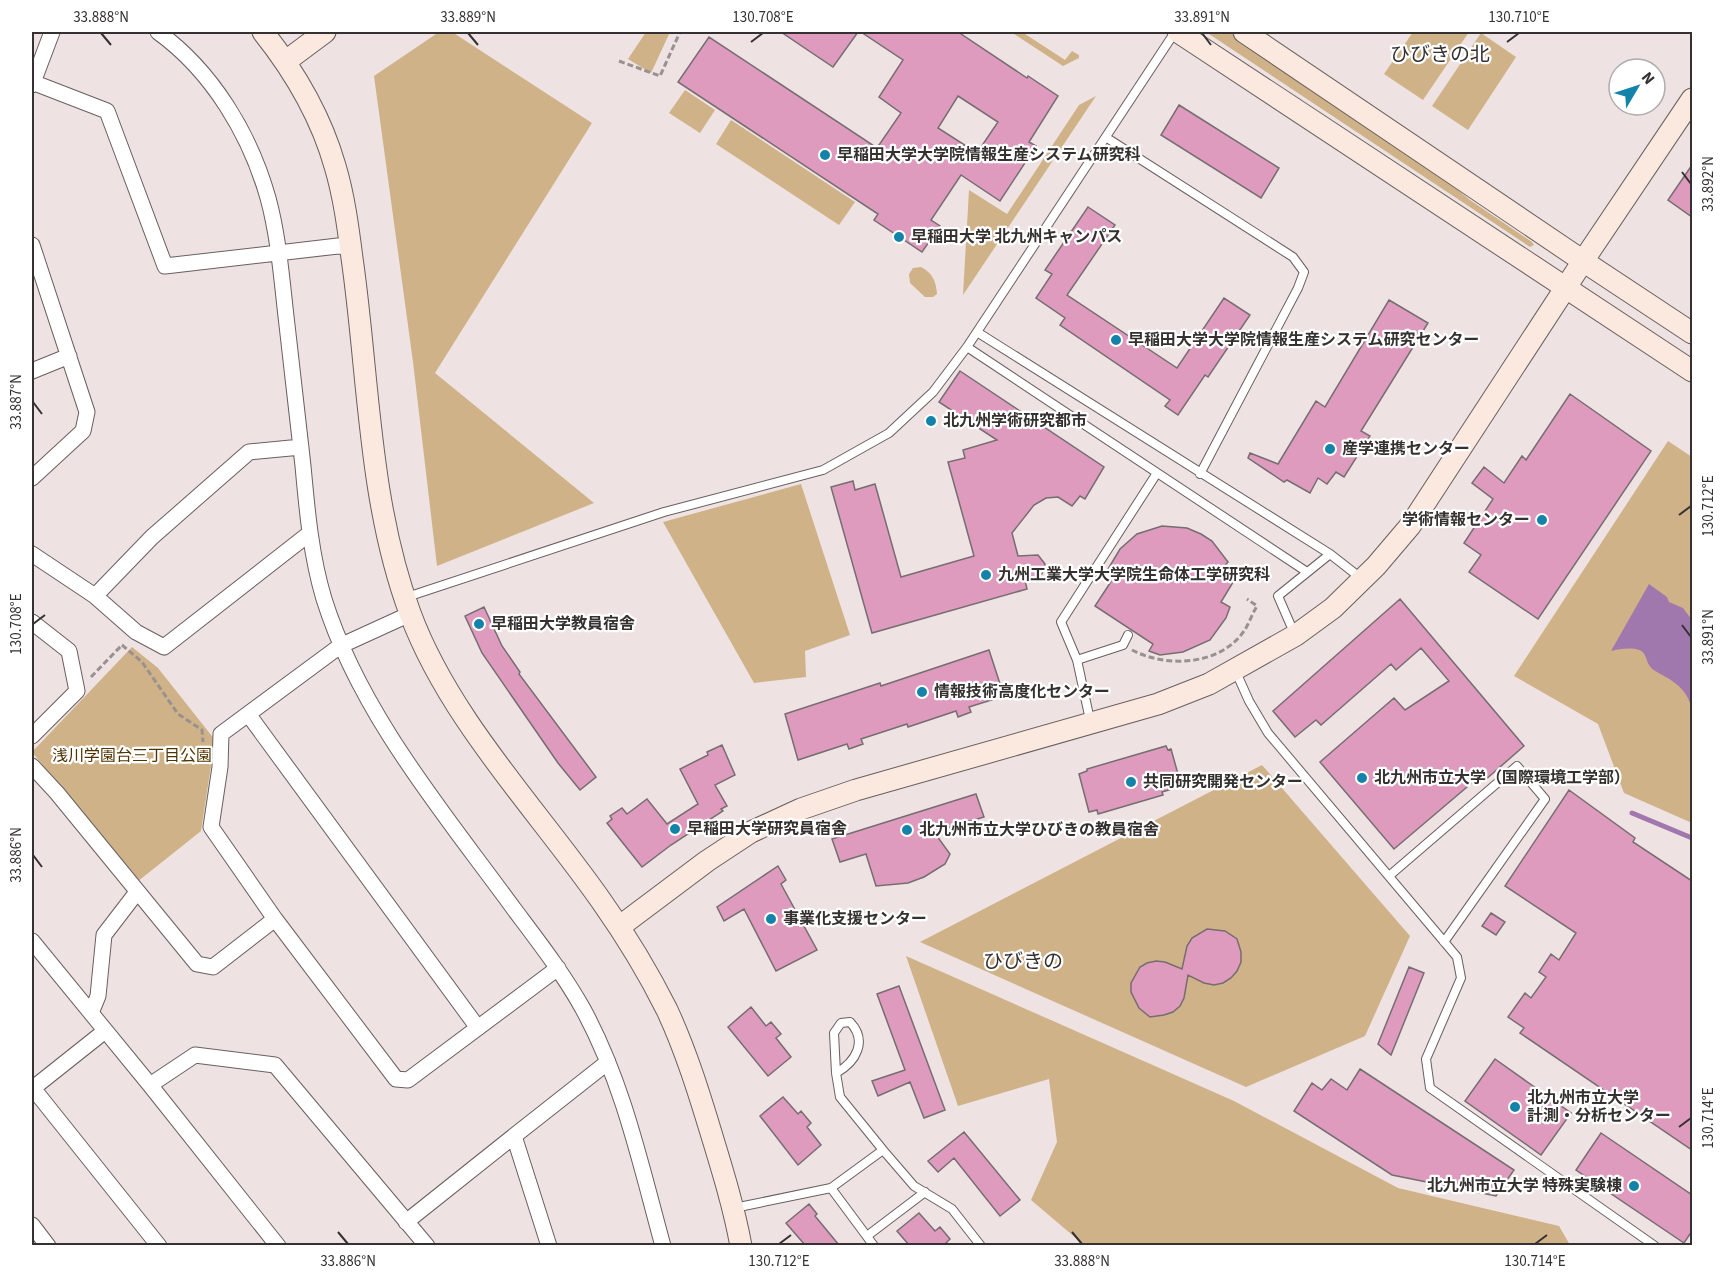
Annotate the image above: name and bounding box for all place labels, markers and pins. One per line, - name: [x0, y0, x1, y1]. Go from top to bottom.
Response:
- place label: 早稲田大学大学院情報生産システム研究科: [837, 144, 1141, 166]
- marker: 早稲田大学大学院情報生産システム研究科: [818, 148, 832, 162]
- place label: 早稲田大学 北九州キャンパス: [911, 226, 1122, 248]
- marker: 早稲田大学 北九州キャンパス: [892, 230, 906, 244]
- place label: 早稲田大学大学院情報生産システム研究センター: [1128, 329, 1480, 351]
- marker: 早稲田大学大学院情報生産システム研究センター: [1109, 333, 1123, 347]
- place label: 北九州学術研究都市: [943, 410, 1087, 432]
- marker: 北九州学術研究都市: [924, 414, 938, 428]
- place label: 産学連携センター: [1342, 438, 1470, 460]
- marker: 産学連携センター: [1323, 442, 1337, 456]
- place label: 学術情報センター: [1402, 509, 1530, 531]
- marker: 学術情報センター: [1535, 513, 1549, 527]
- place label: 九州工業大学大学院生命体工学研究科: [998, 564, 1270, 586]
- marker: 九州工業大学大学院生命体工学研究科: [979, 568, 993, 582]
- place label: 早稲田大学教員宿舎: [491, 613, 635, 635]
- marker: 早稲田大学教員宿舎: [472, 617, 486, 631]
- place label: 情報技術高度化センター: [934, 681, 1110, 703]
- marker: 情報技術高度化センター: [915, 685, 929, 699]
- place label: 北九州市立大学（国際環境工学部）: [1374, 767, 1630, 789]
- place label: 共同研究開発センター: [1143, 771, 1303, 793]
- marker: 北九州市立大学（国際環境工学部）: [1355, 771, 1369, 785]
- marker: 共同研究開発センター: [1124, 775, 1138, 789]
- place label: 早稲田大学研究員宿舎: [687, 818, 847, 840]
- place label: 北九州市立大学ひびきの教員宿舎: [919, 819, 1159, 841]
- marker: 早稲田大学研究員宿舎: [668, 822, 682, 836]
- marker: 北九州市立大学ひびきの教員宿舎: [900, 823, 914, 837]
- place label: 事業化支援センター: [783, 908, 927, 930]
- marker: 事業化支援センター: [764, 912, 778, 926]
- place label: 北九州市立大学 計測・分析センター: [1527, 1087, 1671, 1127]
- marker: 北九州市立大学 計測・分析センター: [1508, 1100, 1522, 1114]
- place label: 北九州市立大学 特殊実験棟: [1427, 1175, 1622, 1197]
- marker: 北九州市立大学 特殊実験棟: [1627, 1179, 1641, 1193]

